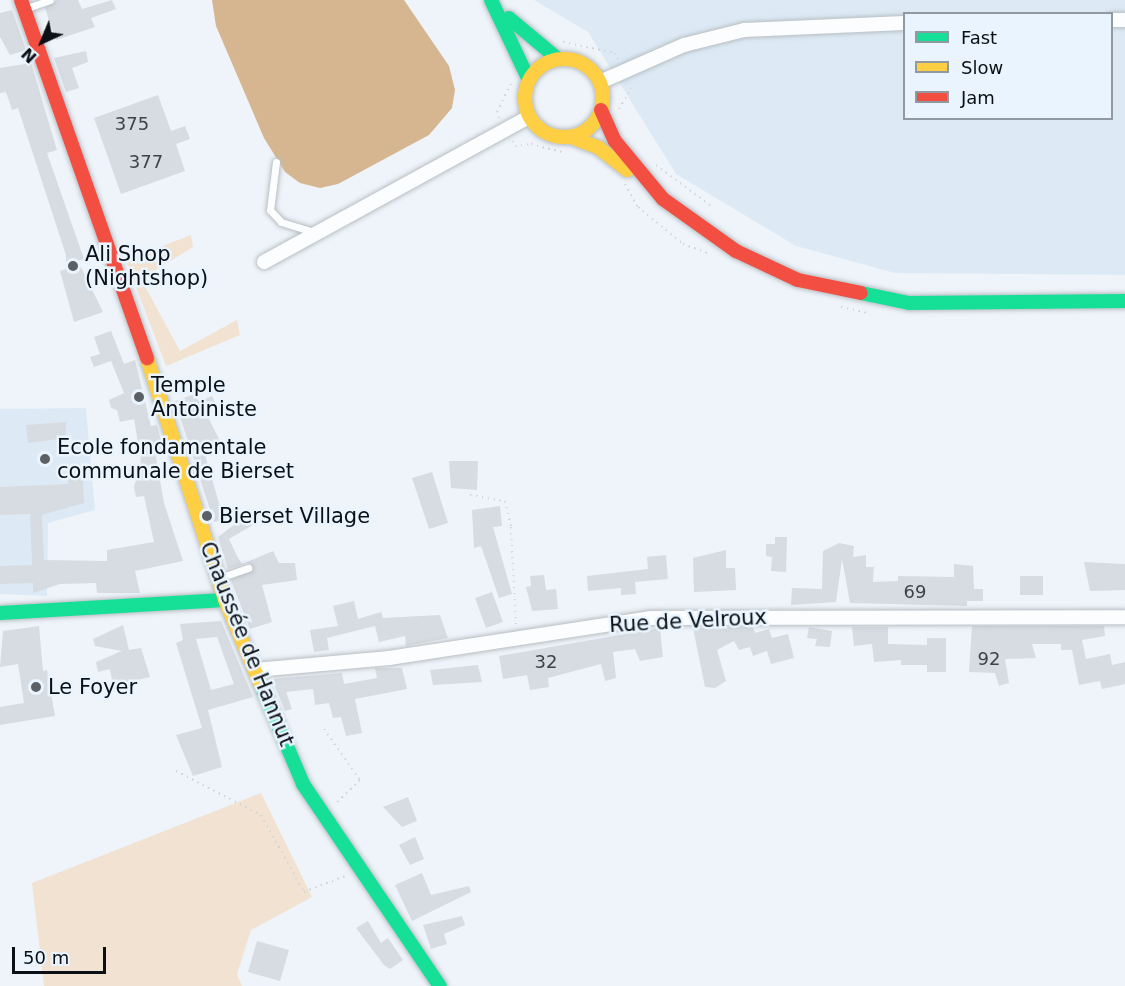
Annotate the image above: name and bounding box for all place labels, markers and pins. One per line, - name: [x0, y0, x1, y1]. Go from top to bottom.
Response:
- place label: Ali Shop (Nightshop): [85, 241, 208, 291]
- marker: Ali Shop (Nightshop): [66, 259, 80, 273]
- place label: Temple Antoiniste: [151, 372, 257, 422]
- marker: Temple Antoiniste: [132, 390, 146, 404]
- place label: Ecole fondamentale communale de Bierset: [57, 434, 294, 484]
- marker: Ecole fondamentale communale de Bierset: [38, 452, 52, 466]
- place label: Bierset Village: [219, 503, 370, 529]
- marker: Bierset Village: [200, 509, 214, 523]
- place label: Le Foyer: [48, 674, 137, 700]
- marker: Le Foyer: [29, 680, 43, 694]

